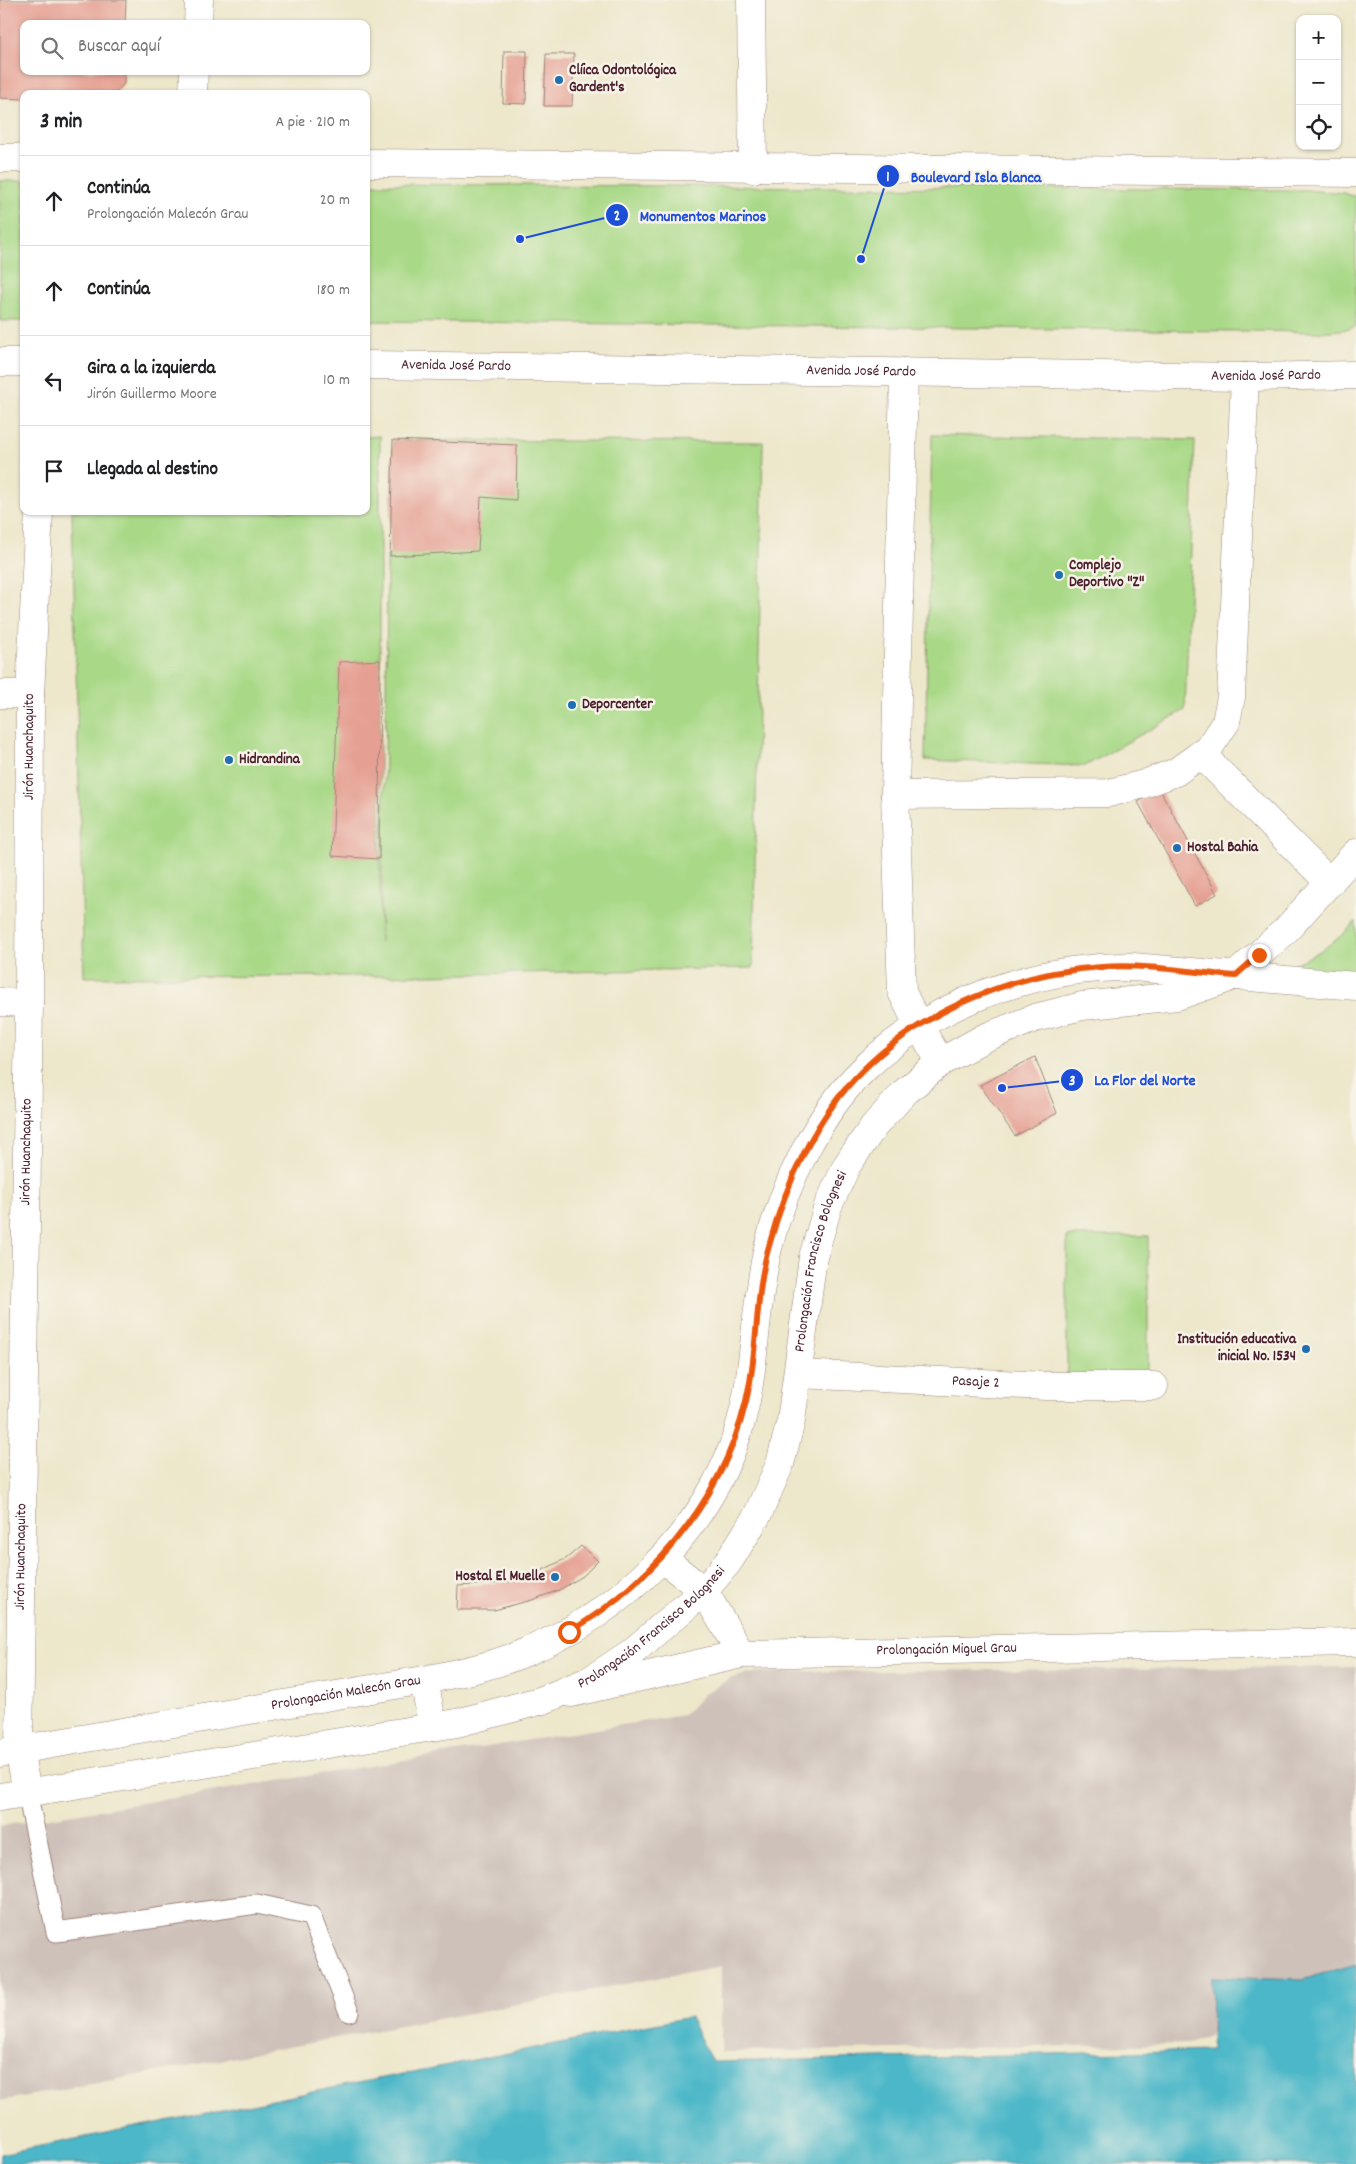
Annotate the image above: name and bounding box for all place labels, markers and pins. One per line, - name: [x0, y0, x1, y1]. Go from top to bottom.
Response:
- place label: Clíica Odontológica Gardent's: [569, 60, 677, 99]
- marker: Clíica Odontológica Gardent's: [553, 74, 565, 86]
- callout: Boulevard Isla Blanca: [876, 161, 1052, 192]
- callout: Monumentos Marinos: [605, 200, 776, 231]
- place label: Complejo Deportivo "Z": [1069, 555, 1144, 594]
- marker: Complejo Deportivo "Z": [1053, 569, 1065, 581]
- place label: Deporcenter: [582, 694, 653, 716]
- marker: Deporcenter: [566, 699, 578, 711]
- place label: Hidrandina: [239, 749, 301, 771]
- marker: Hidrandina: [223, 754, 235, 766]
- place label: Hostal Bahia: [1187, 837, 1259, 859]
- marker: Hostal Bahia: [1171, 842, 1183, 854]
- callout: La Flor del Norte: [1060, 1064, 1206, 1095]
- place label: Institución educativa inicial No. 1534: [1177, 1329, 1297, 1368]
- marker: Institución educativa inicial No. 1534: [1300, 1343, 1312, 1355]
- place label: Hostal El Muelle: [455, 1566, 545, 1588]
- marker: Hostal El Muelle: [549, 1571, 561, 1583]

